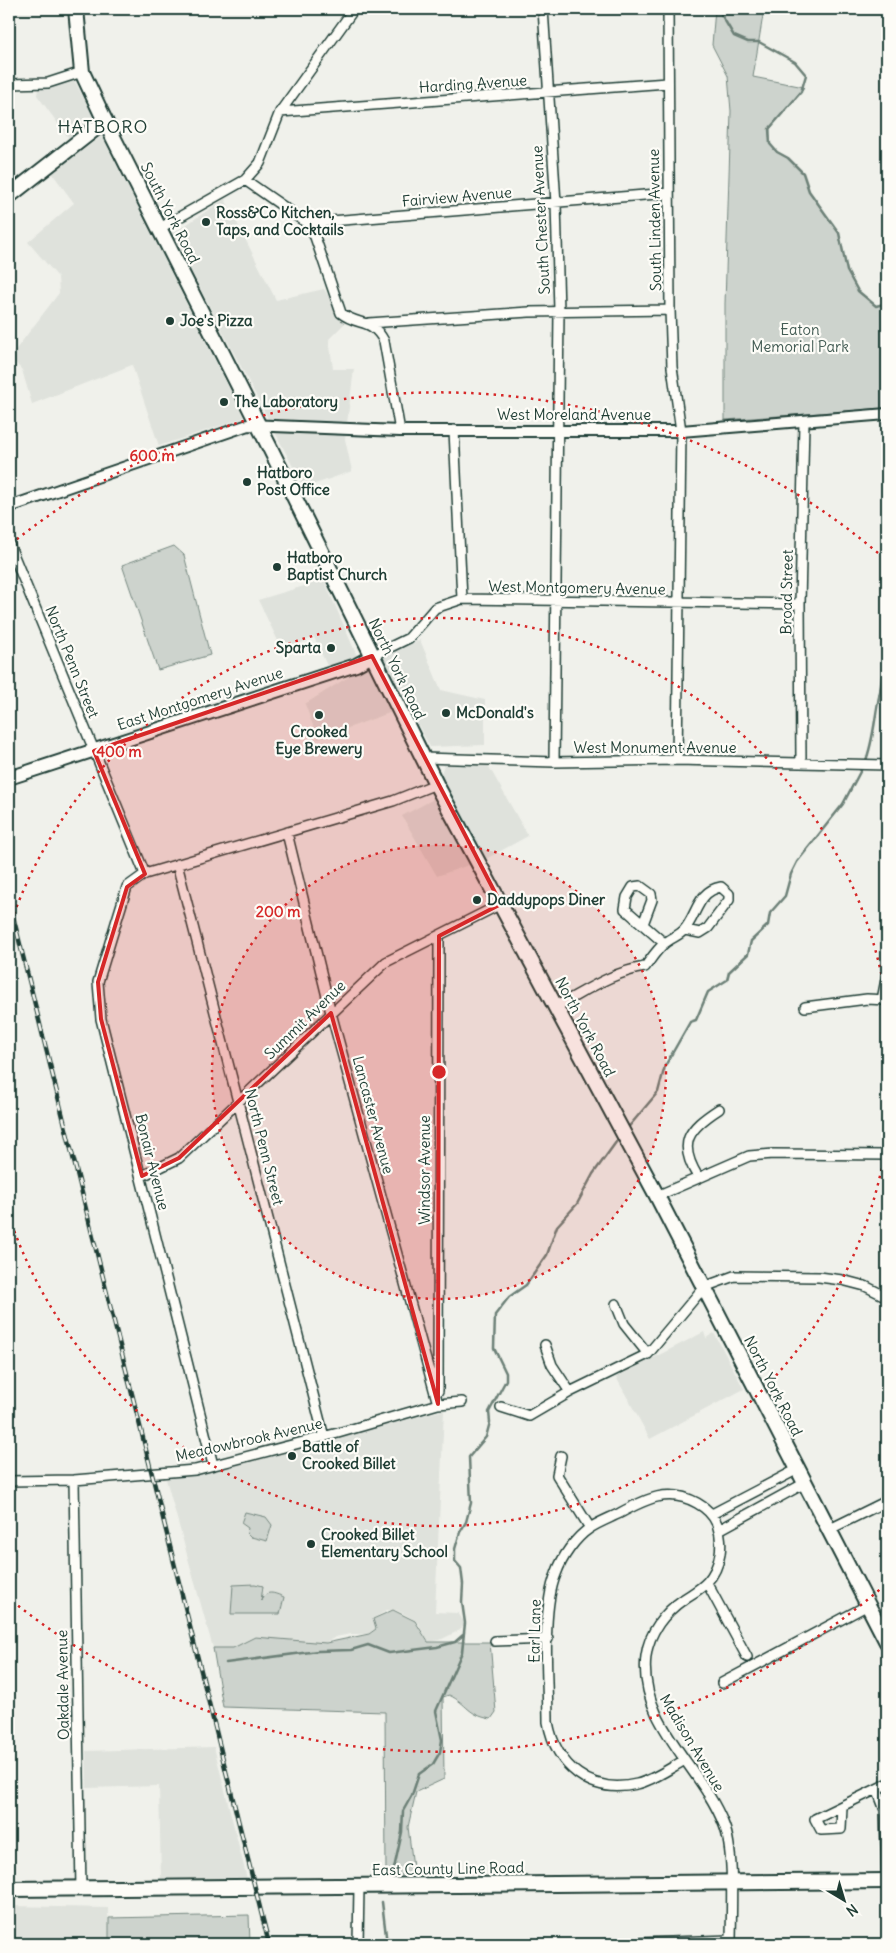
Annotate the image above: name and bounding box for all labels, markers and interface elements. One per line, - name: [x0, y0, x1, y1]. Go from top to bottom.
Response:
- street label: Harding Avenue: [418, 70, 528, 97]
- district label: HATBORO: [57, 115, 149, 138]
- street label: South Chester Avenue: [527, 145, 554, 295]
- street label: South Linden Avenue: [644, 149, 665, 291]
- street label: South York Road: [137, 159, 204, 267]
- street label: Fairview Avenue: [401, 182, 513, 211]
- place label: Ross&Co Kitchen, Taps, and Cocktails: [216, 203, 344, 240]
- marker: Ross&Co Kitchen, Taps, and Cocktails: [200, 216, 212, 228]
- place label: Joe's Pizza: [180, 311, 253, 330]
- marker: Joe's Pizza: [164, 315, 176, 327]
- park label: Eaton Memorial Park: [751, 320, 849, 356]
- place label: The Laboratory: [234, 392, 338, 412]
- marker: The Laboratory: [218, 396, 230, 408]
- street label: West Moreland Avenue: [497, 405, 651, 424]
- text: 600 m: [129, 446, 175, 465]
- place label: Hatboro Post Office: [257, 463, 330, 499]
- marker: Hatboro Post Office: [241, 476, 253, 488]
- place label: Hatboro Baptist Church: [287, 548, 388, 585]
- street label: Broad Street: [776, 549, 797, 635]
- marker: Hatboro Baptist Church: [271, 561, 283, 573]
- street label: West Montgomery Avenue: [488, 576, 666, 599]
- street label: North Penn Street: [41, 603, 104, 721]
- street label: North York Road: [365, 615, 430, 723]
- place label: Sparta: [276, 638, 321, 658]
- marker: Sparta: [325, 642, 337, 654]
- street label: East Montgomery Avenue: [115, 663, 285, 734]
- place label: McDonald's: [456, 703, 534, 722]
- marker: McDonald's: [440, 707, 452, 719]
- marker: Crooked Eye Brewery: [313, 709, 325, 721]
- place label: Crooked Eye Brewery: [276, 722, 362, 759]
- street label: West Monument Avenue: [573, 738, 737, 757]
- text: 400 m: [96, 742, 142, 761]
- place label: Daddypops Diner: [487, 890, 606, 910]
- marker: Daddypops Diner: [471, 894, 483, 906]
- text: 200 m: [256, 902, 300, 921]
- street label: North York Road: [551, 974, 620, 1080]
- street label: Summit Avenue: [260, 976, 349, 1063]
- street label: Lancaster Avenue: [349, 1054, 398, 1176]
- centre of rings: [430, 1063, 448, 1081]
- street label: North Penn Street: [241, 1087, 288, 1207]
- street label: Bonair Avenue: [131, 1112, 174, 1212]
- street label: Windsor Avenue: [415, 1115, 434, 1225]
- street label: North York Road: [740, 1332, 807, 1439]
- street label: Meadowbrook Avenue: [174, 1413, 324, 1466]
- place label: Battle of Crooked Billet: [302, 1437, 397, 1473]
- marker: Battle of Crooked Billet: [286, 1450, 298, 1462]
- place label: Crooked Billet Elementary School: [321, 1525, 448, 1562]
- marker: Crooked Billet Elementary School: [305, 1538, 317, 1550]
- street label: Earl Lane: [524, 1599, 545, 1663]
- street label: Oakdale Avenue: [52, 1630, 73, 1740]
- street label: Madison Avenue: [656, 1690, 729, 1795]
- street label: East County Line Road: [372, 1858, 524, 1879]
- north arrow: [818, 1876, 868, 1926]
- text: N: [843, 1900, 861, 1920]

